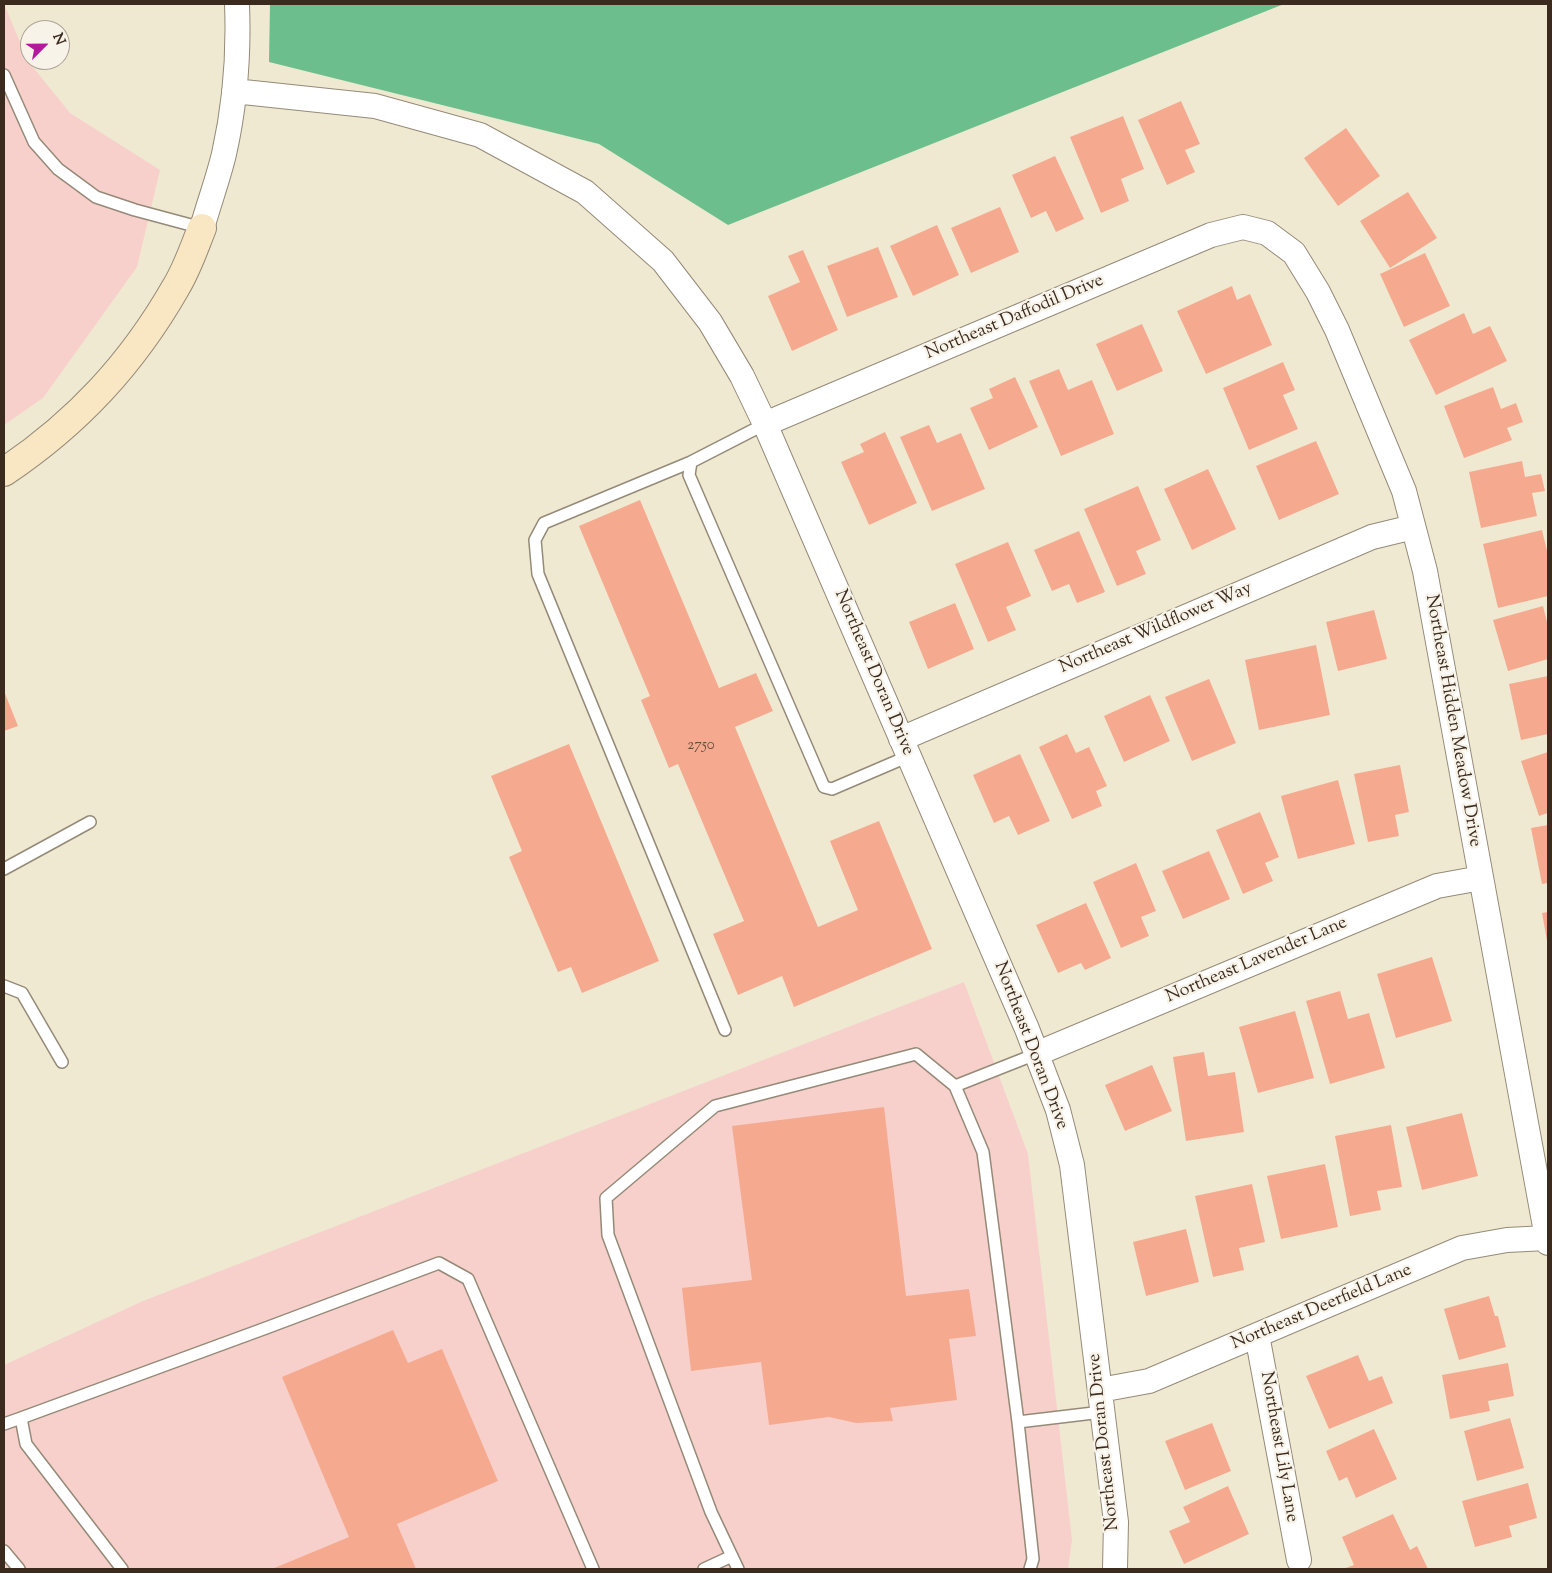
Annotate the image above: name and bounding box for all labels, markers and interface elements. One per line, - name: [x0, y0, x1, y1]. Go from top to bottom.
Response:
- north arrow: [20, 20, 70, 70]
- text: N: [46, 30, 69, 49]
- street label: Northeast Daffodil Drive: [923, 271, 1107, 365]
- street label: Northeast Wildflower Way: [1057, 579, 1255, 679]
- street label: Northeast Doran Drive: [828, 587, 918, 759]
- street label: Northeast Hidden Meadow Drive: [1419, 593, 1485, 849]
- house number: 2750: [687, 737, 715, 755]
- street label: Northeast Lavender Lane: [1163, 913, 1351, 1009]
- street label: Northeast Doran Drive: [988, 959, 1072, 1133]
- street label: Northeast Deerfield Lane: [1229, 1260, 1415, 1356]
- street label: Northeast Doran Drive: [1085, 1352, 1125, 1532]
- street label: Northeast Lily Lane: [1254, 1370, 1302, 1524]

